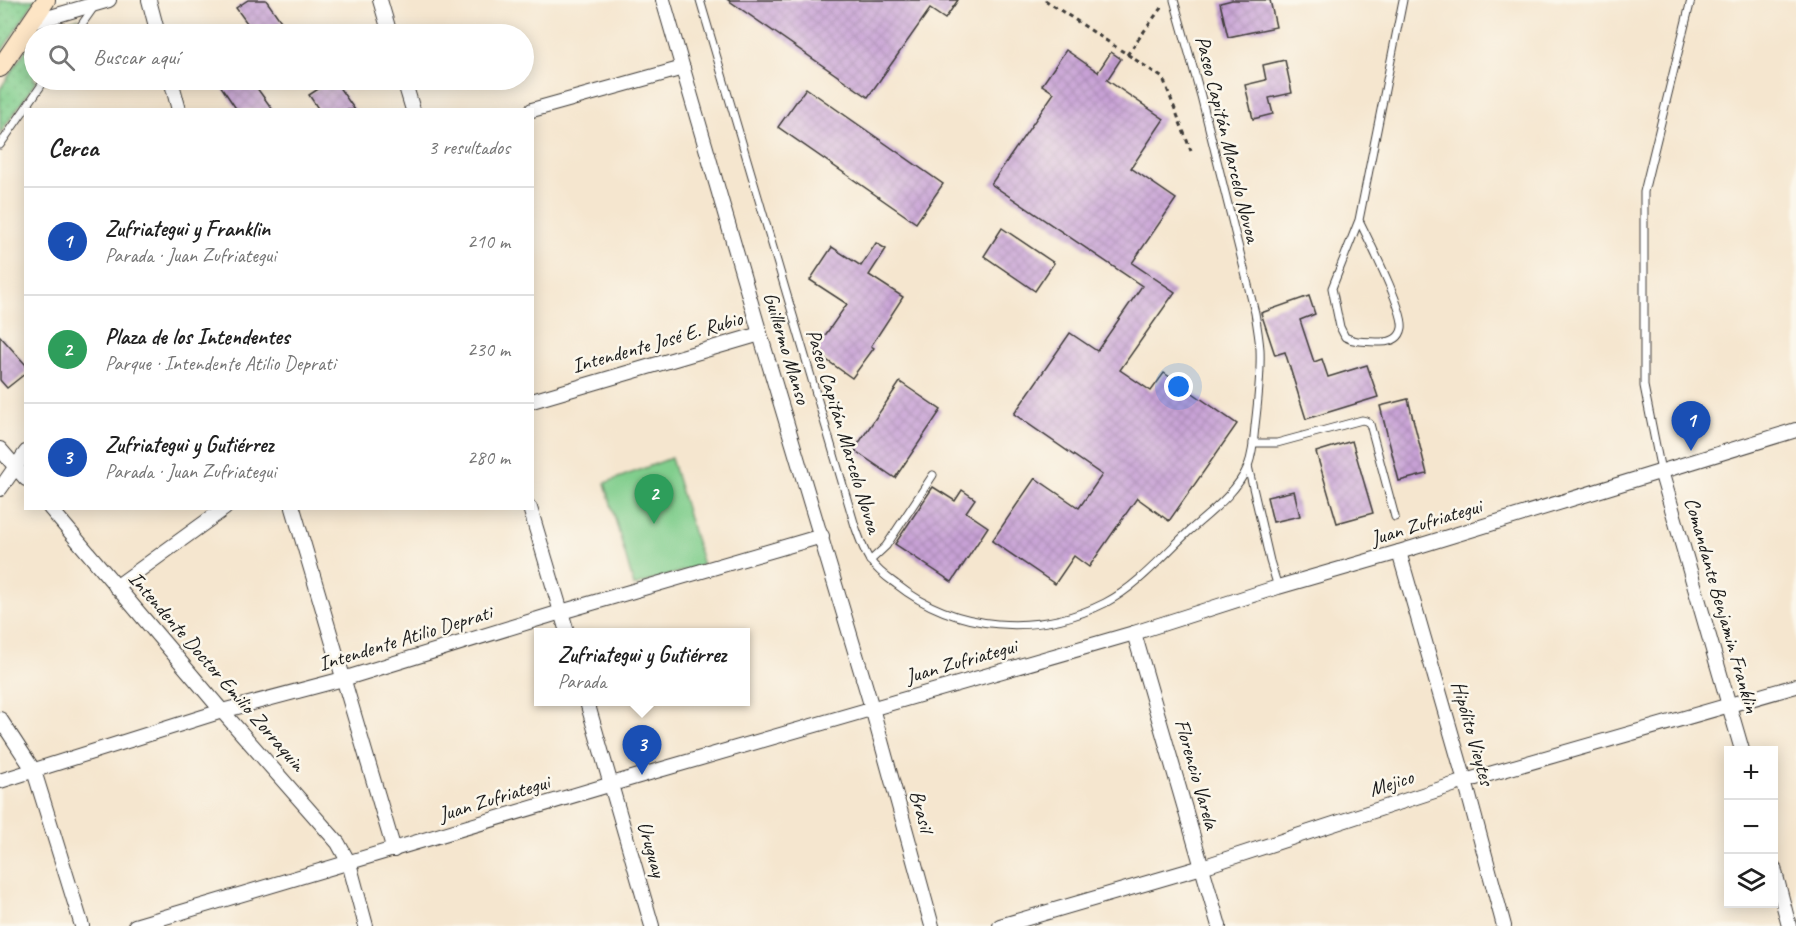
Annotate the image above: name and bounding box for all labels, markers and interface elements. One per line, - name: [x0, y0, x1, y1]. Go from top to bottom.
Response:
- search box: [24, 24, 534, 90]
- street label: Paseo Capitán Marcelo Novoa: [1190, 33, 1267, 247]
- icon: search: [45, 41, 78, 74]
- text: Buscar aquí: [93, 43, 179, 71]
- text: Cerca: [48, 131, 98, 164]
- text: 3 resultados: [428, 135, 510, 160]
- text: Zufriategui y Franklin: [105, 215, 270, 243]
- text: 1: [63, 229, 72, 254]
- text: 210 m: [467, 229, 510, 254]
- text: Parada · Juan Zufriategui: [105, 243, 276, 268]
- street label: Guillermo Manso: [758, 289, 817, 409]
- street label: Intendente José E. Rubio: [569, 305, 747, 379]
- text: Plaza de los Intendentes: [105, 323, 289, 351]
- street label: Paseo Capitán Marcelo Novoa: [801, 326, 888, 538]
- text: 2: [63, 337, 72, 362]
- text: 230 m: [467, 337, 510, 362]
- text: Parque · Intendente Atilio Deprati: [105, 351, 335, 376]
- your location: [1164, 372, 1193, 401]
- pin: 1: [1672, 402, 1710, 451]
- text: Zufriategui y Gutiérrez: [105, 431, 273, 459]
- text: 3: [63, 445, 72, 470]
- text: 280 m: [467, 445, 510, 470]
- text: Parada · Juan Zufriategui: [105, 459, 276, 484]
- pin: 2: [634, 474, 674, 524]
- street label: Juan Zufriategui: [1367, 492, 1487, 551]
- street label: Comandante Benjamin Franklin: [1679, 494, 1765, 716]
- street label: Intendente Doctor Emilio Zorraquin: [123, 566, 312, 778]
- street label: Intendente Atilio Deprati: [315, 598, 498, 677]
- popup: [534, 628, 750, 706]
- street label: Juan Zufriategui: [901, 632, 1023, 690]
- text: Zufriategui y Gutiérrez: [558, 641, 726, 669]
- text: Parada: [558, 669, 606, 694]
- street label: Hipólito Vieytes: [1446, 678, 1501, 790]
- street label: Florencio Varela: [1169, 716, 1226, 834]
- pin: 3: [622, 726, 662, 775]
- map controls: [1724, 746, 1778, 908]
- button: +: [1724, 746, 1778, 800]
- street label: Mejico: [1366, 763, 1418, 802]
- street label: Juan Zufriategui: [435, 768, 555, 827]
- street label: Brasil: [904, 787, 941, 838]
- button: −: [1724, 800, 1778, 854]
- street label: Uruguay: [632, 818, 673, 882]
- button: layers: [1724, 854, 1778, 908]

